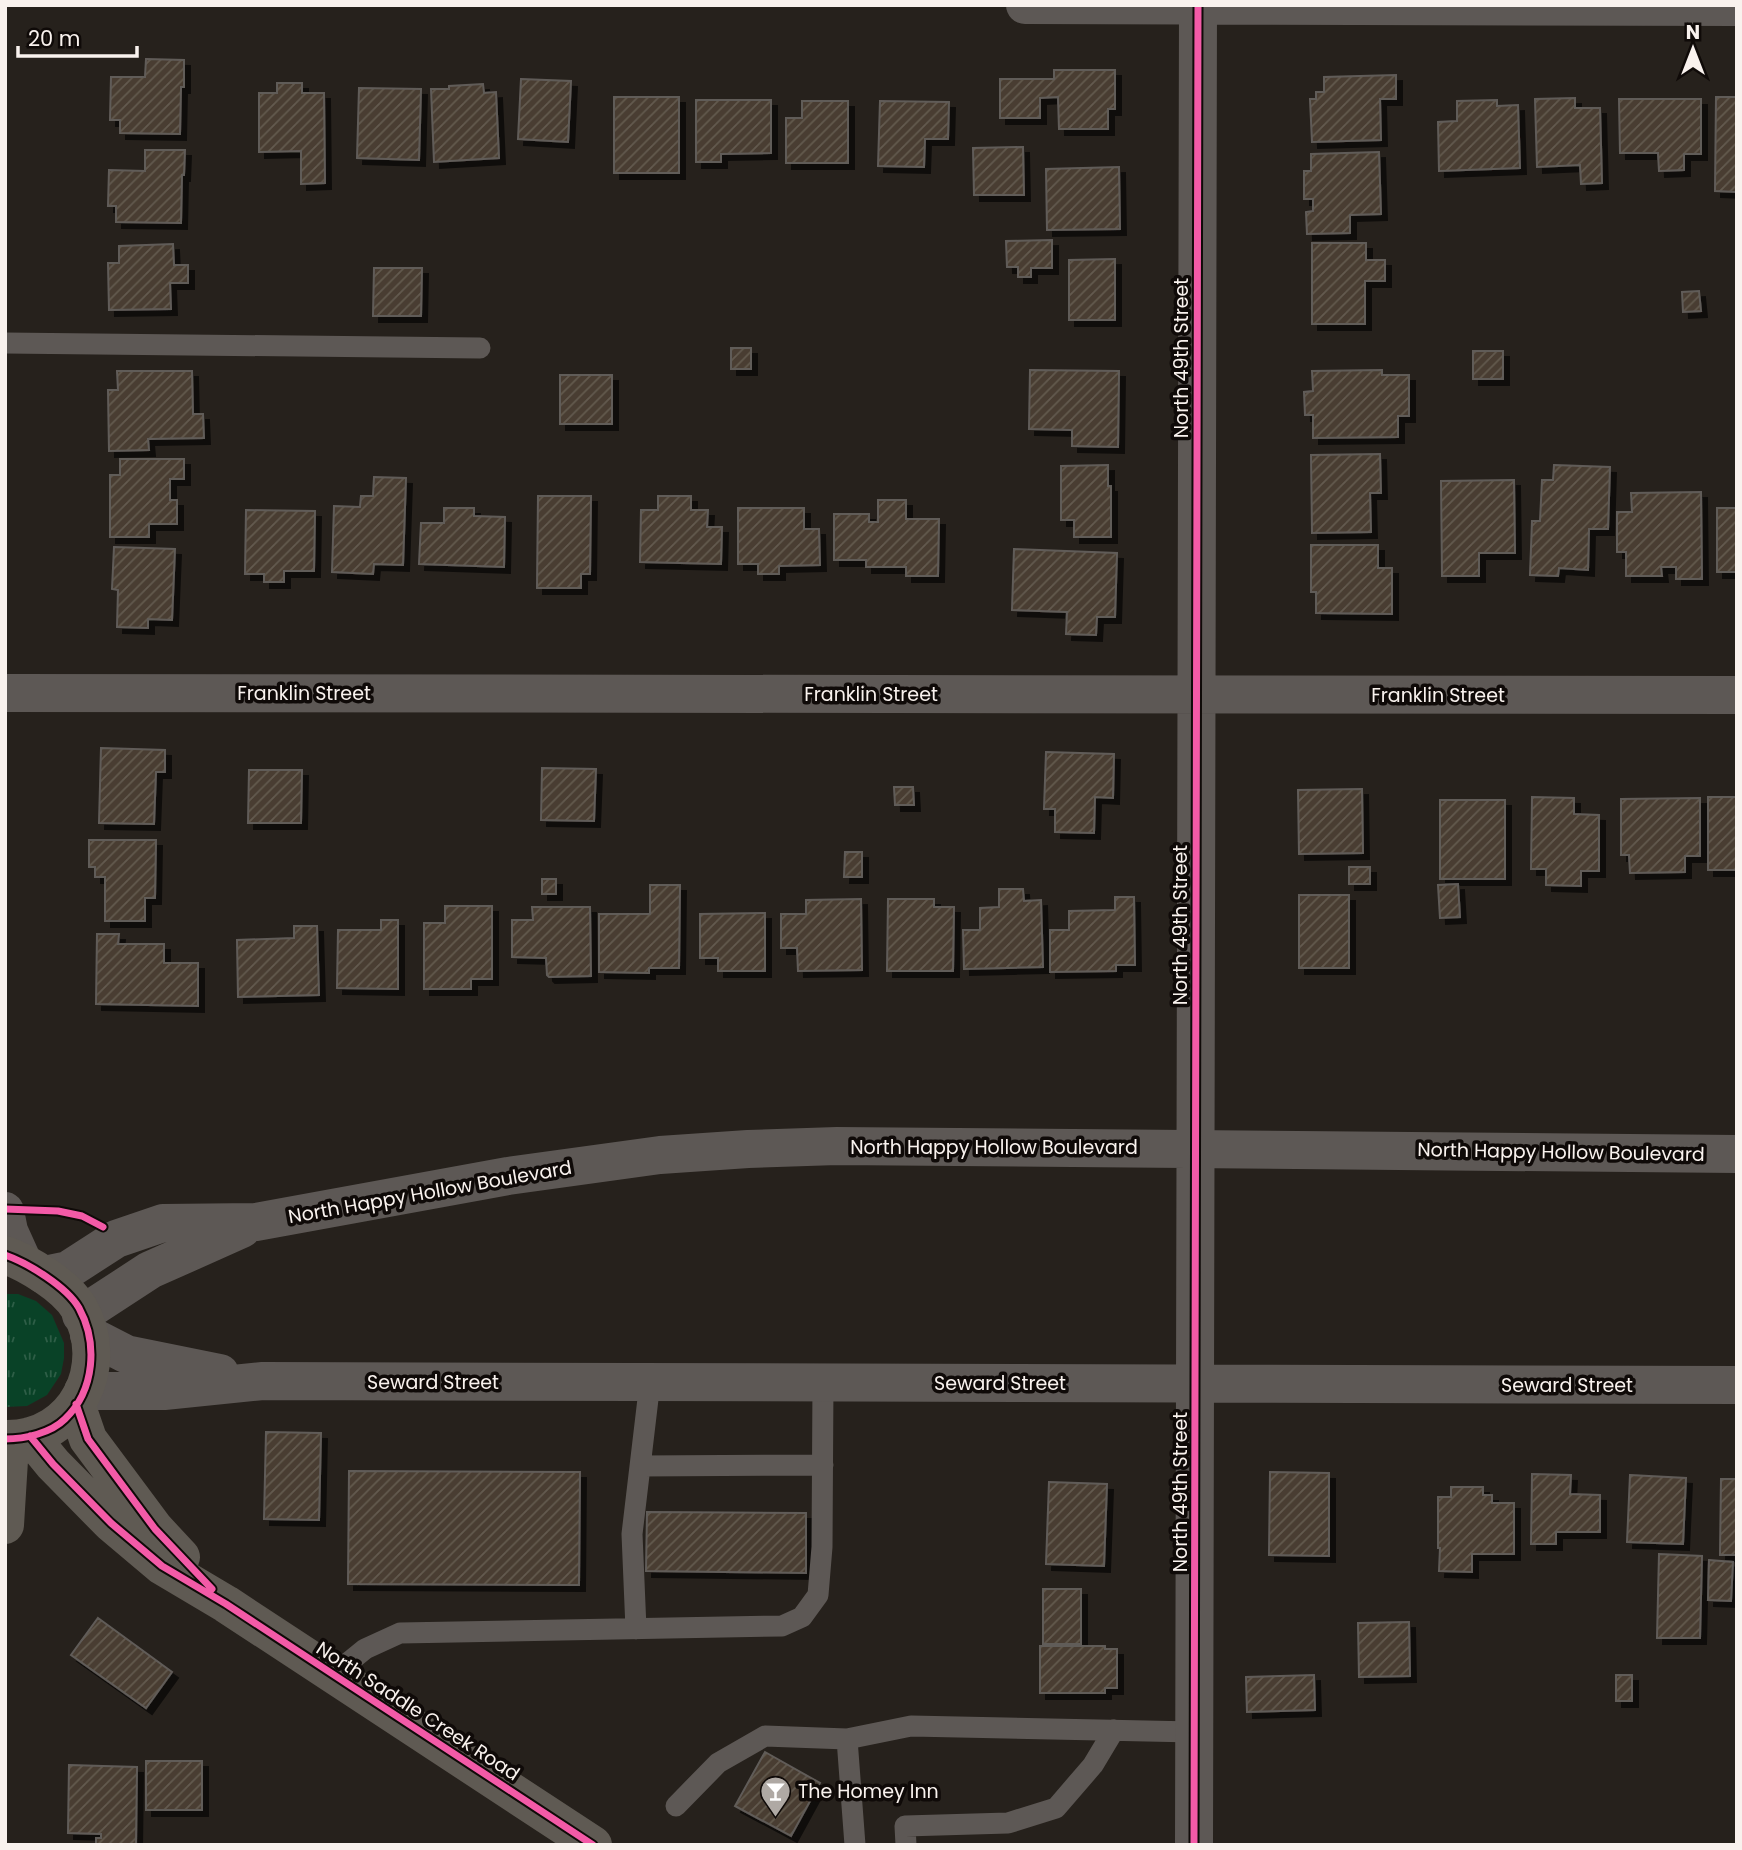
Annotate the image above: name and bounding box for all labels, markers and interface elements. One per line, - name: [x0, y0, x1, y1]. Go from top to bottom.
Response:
- scale bar: [18, 14, 136, 58]
- north arrow: [1658, 14, 1728, 84]
- text: N: [1686, 19, 1700, 46]
- text: 20 m: [28, 24, 81, 53]
- street label: North 49th Street: [1168, 278, 1195, 438]
- street label: Franklin Street: [237, 680, 371, 707]
- street label: Franklin Street: [804, 681, 938, 708]
- street label: Franklin Street: [1371, 682, 1505, 709]
- street label: North 49th Street: [1167, 845, 1194, 1005]
- street label: North Happy Hollow Boulevard: [850, 1134, 1138, 1161]
- street label: North Happy Hollow Boulevard: [1417, 1136, 1705, 1168]
- street label: North Happy Hollow Boulevard: [286, 1154, 574, 1230]
- street label: Seward Street: [367, 1369, 499, 1396]
- street label: Seward Street: [934, 1370, 1066, 1397]
- street label: Seward Street: [1501, 1372, 1633, 1399]
- street label: North 49th Street: [1167, 1412, 1194, 1572]
- street label: North Saddle Creek Road: [311, 1635, 525, 1787]
- bar icon: The Homey Inn: [758, 1774, 792, 1818]
- place label: The Homey Inn: [798, 1778, 939, 1805]

